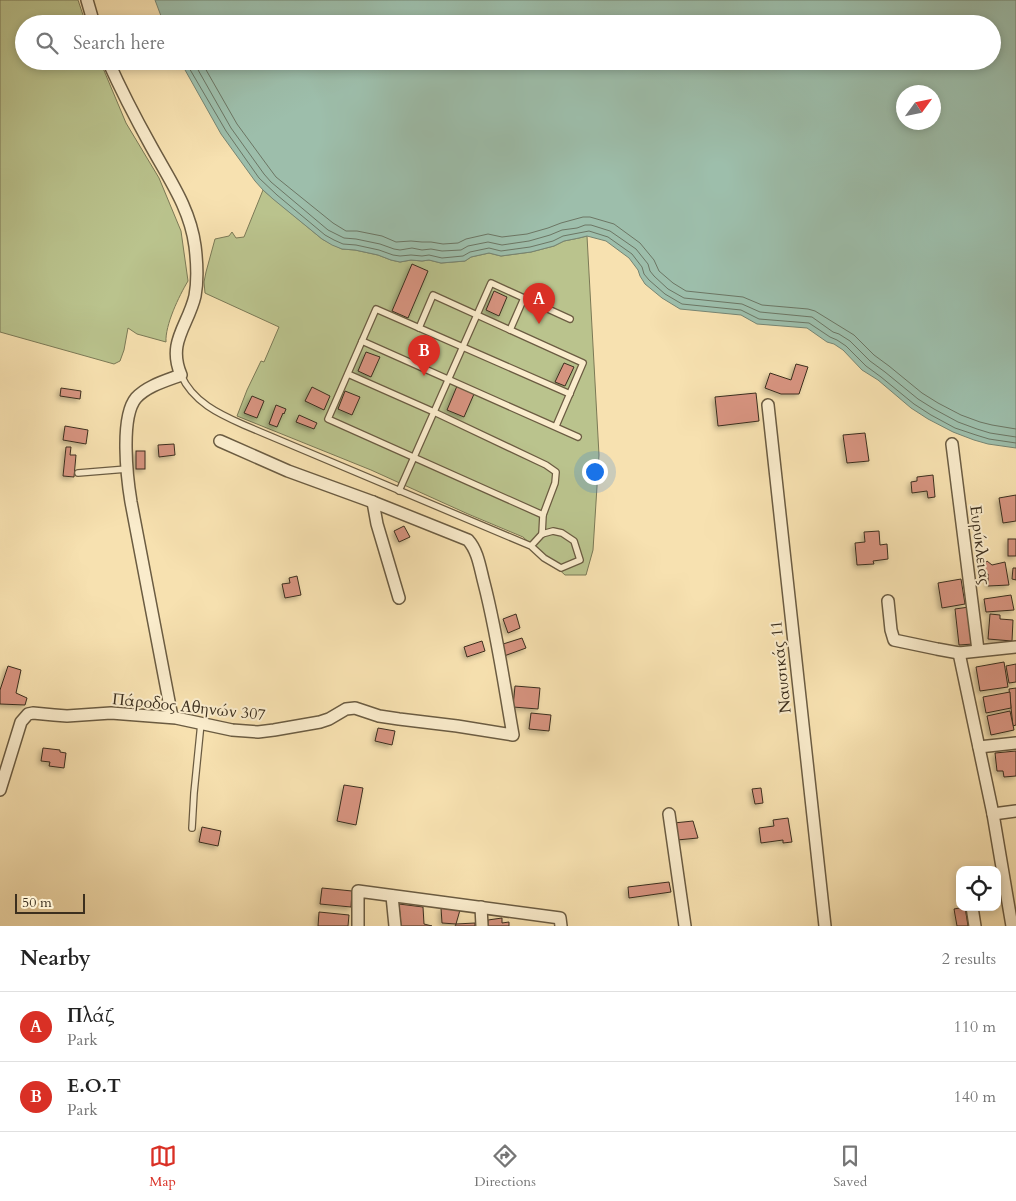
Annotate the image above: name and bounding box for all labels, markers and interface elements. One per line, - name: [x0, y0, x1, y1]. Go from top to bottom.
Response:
- search box: [15, 15, 1001, 70]
- icon: search: [33, 29, 61, 57]
- text: Search here: [73, 30, 165, 56]
- north arrow: [896, 85, 941, 130]
- pin: A: [523, 283, 555, 324]
- pin: B: [408, 335, 440, 376]
- your location: [582, 459, 608, 485]
- street label: Ευρύκλειας: [964, 504, 996, 586]
- street label: Ναυσικάς 11: [765, 619, 797, 714]
- street label: Πάροδος Αθηνών 307: [111, 688, 267, 726]
- map controls: [956, 866, 1001, 911]
- button: locate: [956, 866, 1001, 911]
- scale bar: [15, 891, 85, 914]
- text: 50 m: [22, 893, 52, 912]
- text: Nearby: [20, 944, 91, 973]
- text: 2 results: [942, 948, 996, 970]
- text: Πλάζ: [67, 1003, 115, 1029]
- text: A: [30, 1016, 42, 1038]
- text: 110 m: [954, 1016, 996, 1038]
- text: Park: [67, 1029, 98, 1051]
- text: E.O.T: [67, 1073, 121, 1099]
- text: B: [30, 1086, 42, 1108]
- text: 140 m: [954, 1086, 996, 1108]
- text: Park: [67, 1099, 98, 1121]
- tab: Map: [149, 1142, 177, 1191]
- tab: Directions: [474, 1142, 536, 1191]
- tab: Saved: [833, 1142, 867, 1191]

